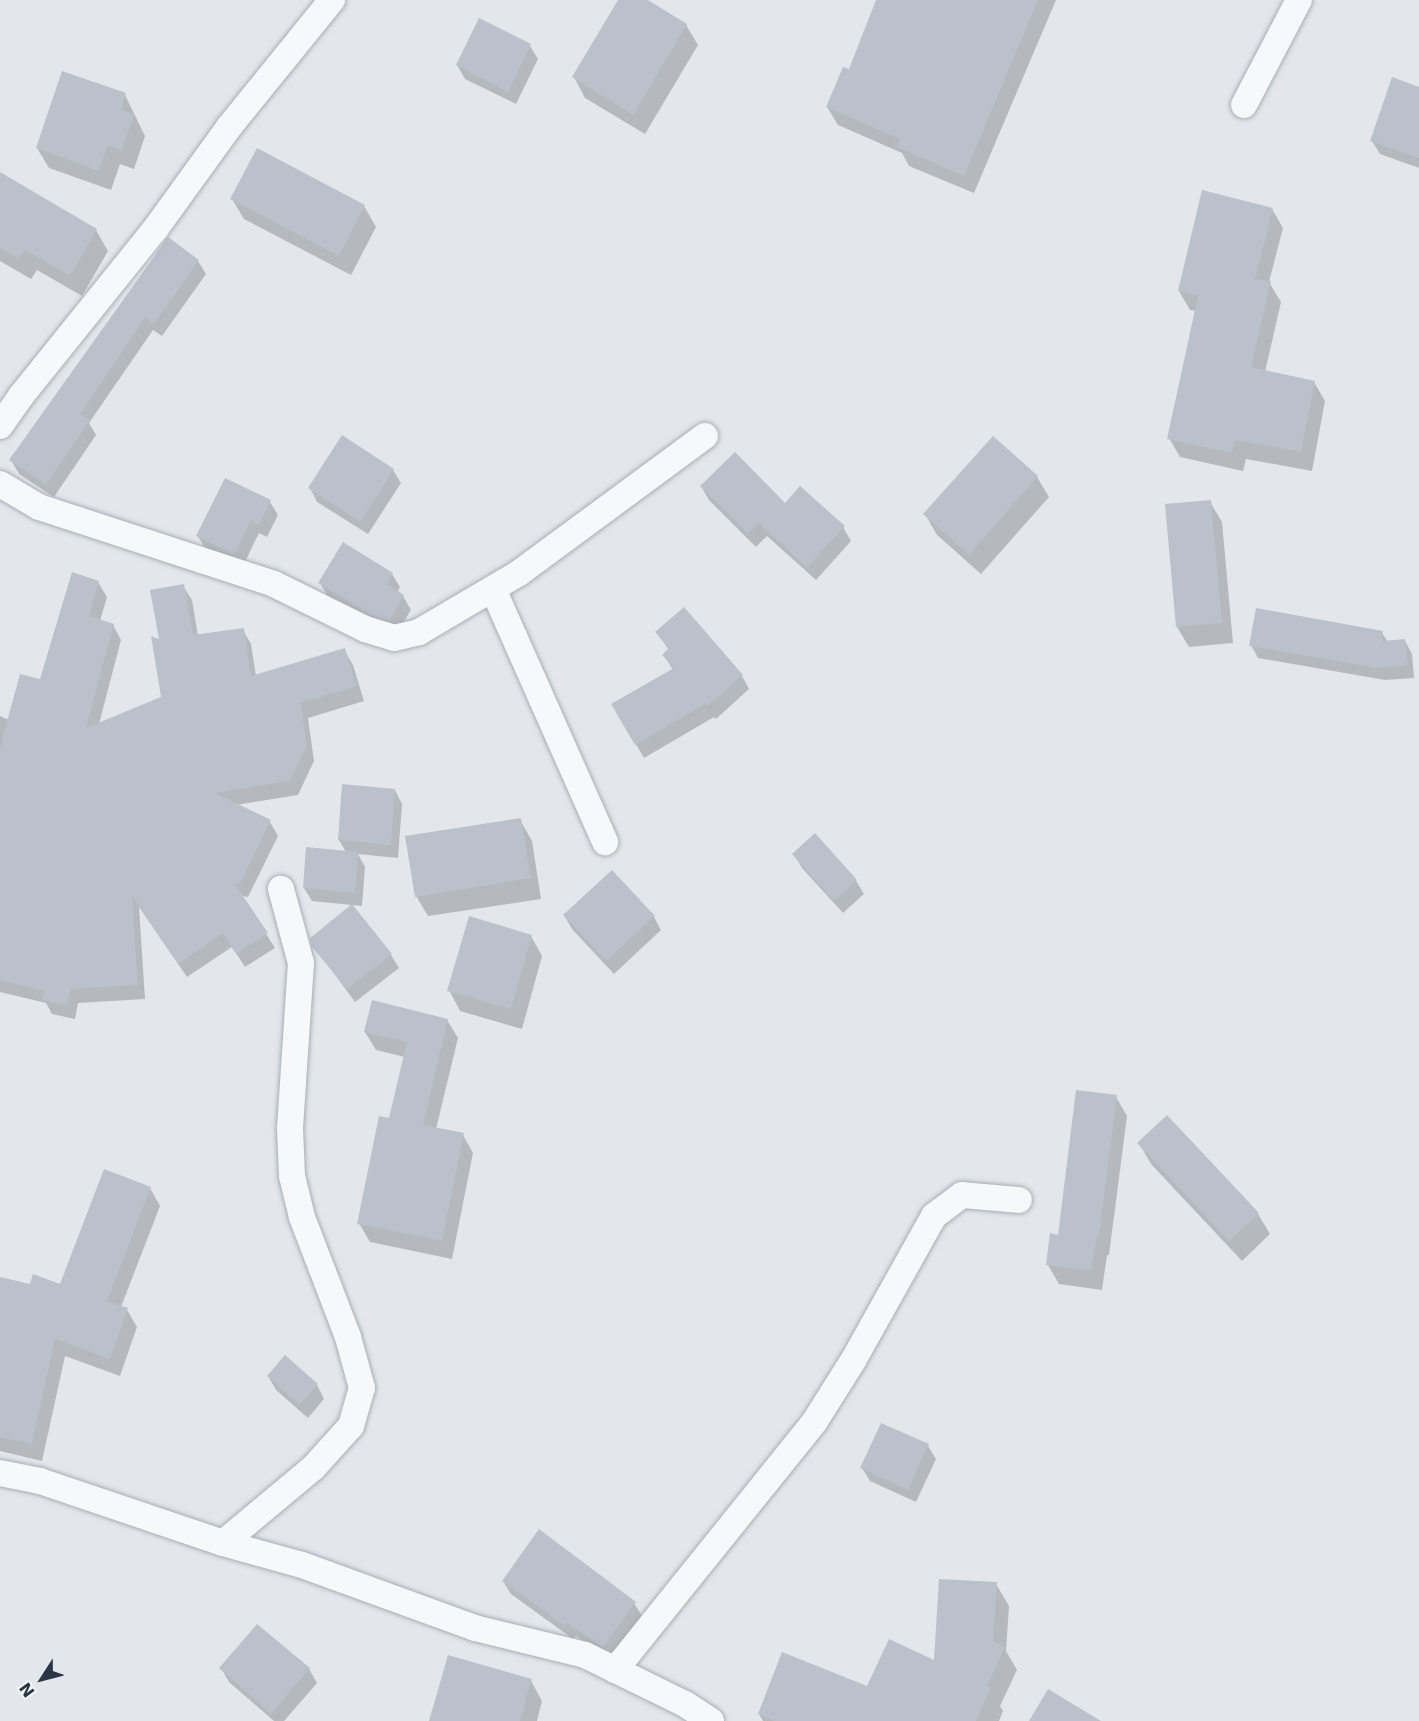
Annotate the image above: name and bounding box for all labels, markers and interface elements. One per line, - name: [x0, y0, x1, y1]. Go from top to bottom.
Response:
- north arrow: [12, 1649, 72, 1709]
- text: N: [15, 1679, 39, 1701]

